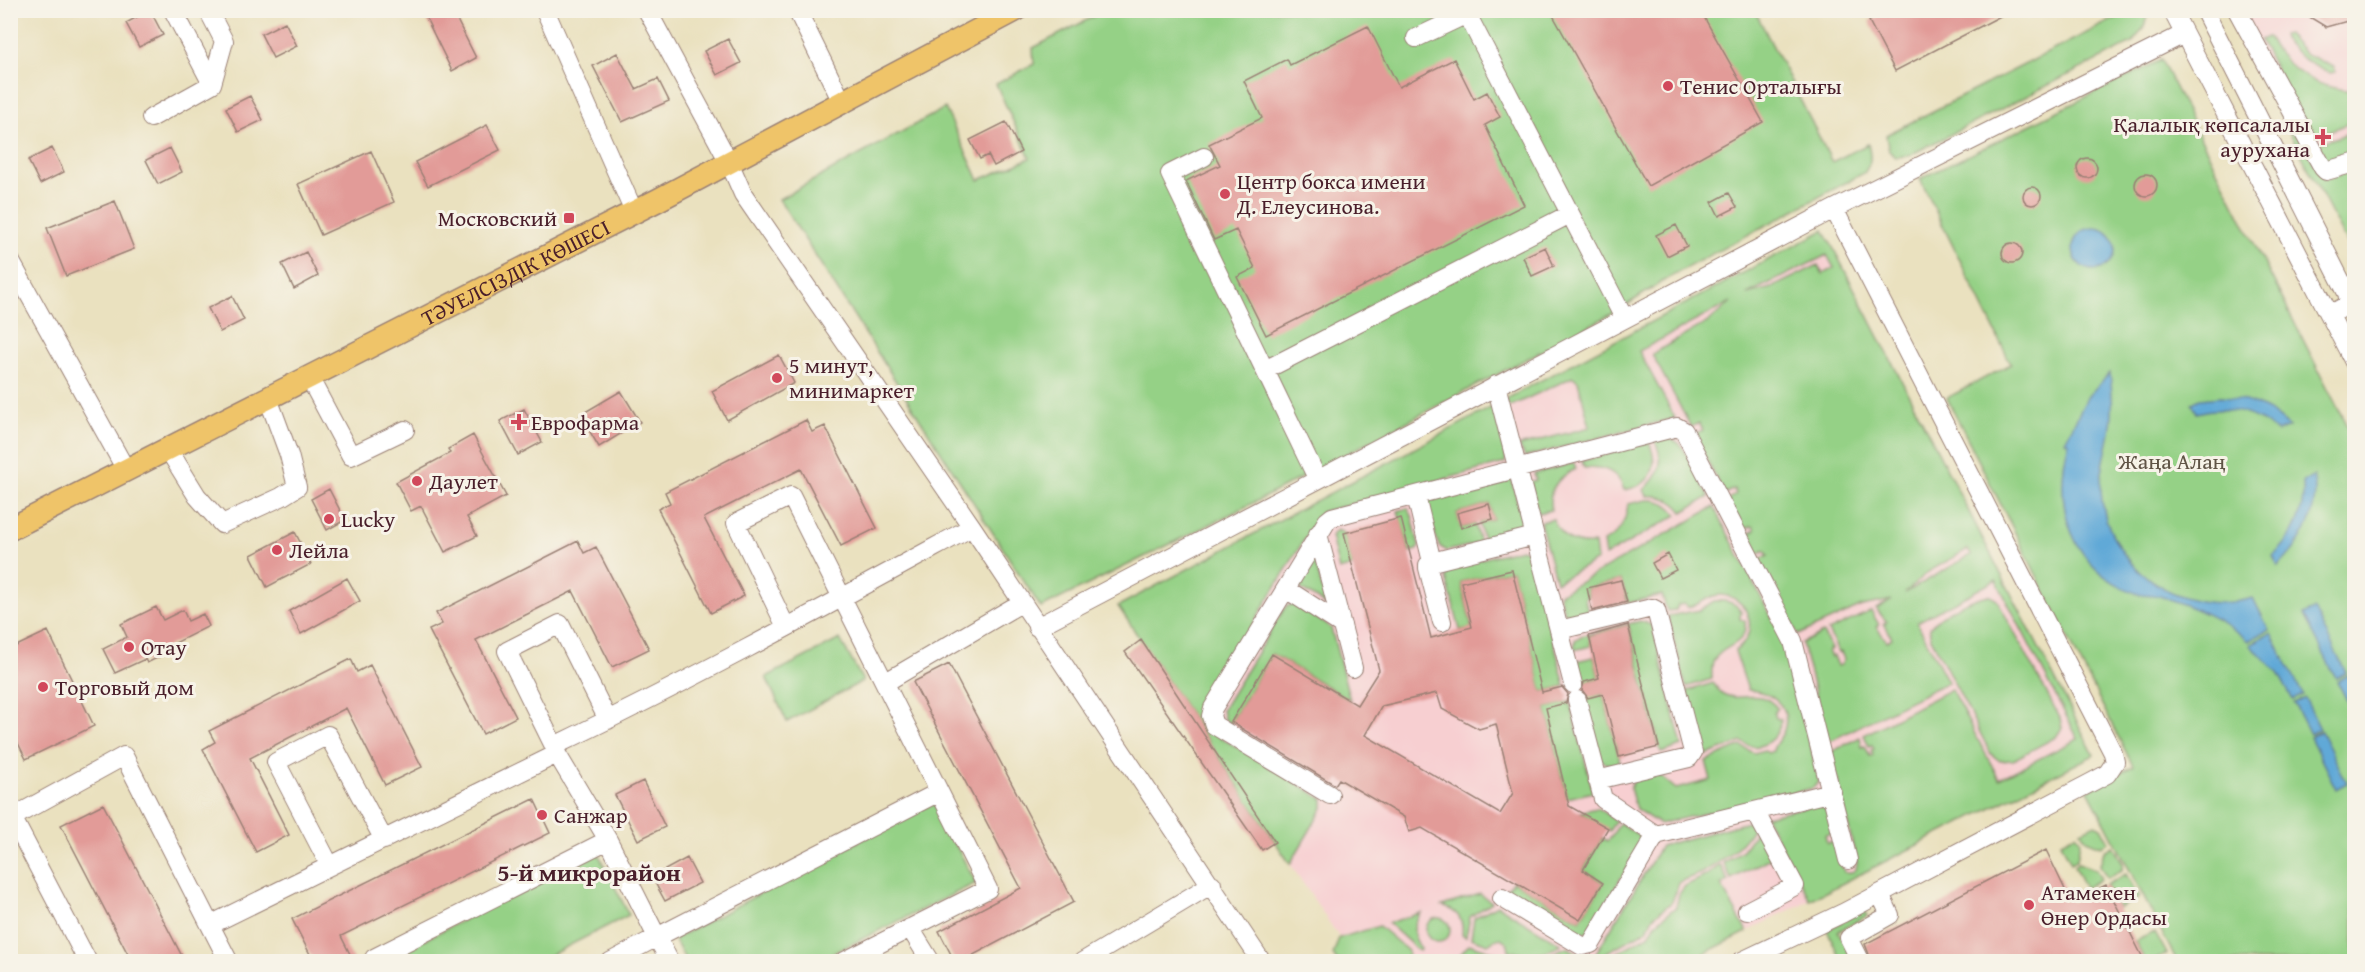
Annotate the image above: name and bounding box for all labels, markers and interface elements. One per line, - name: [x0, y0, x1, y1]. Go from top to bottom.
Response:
- place label: Тенис Орталығы: [1680, 70, 1842, 102]
- marker: Тенис Орталығы: [1661, 79, 1675, 93]
- place label: Қалалық көпсалалы аурухана: [2113, 108, 2311, 165]
- marker: Қалалық көпсалалы аурухана: [2314, 128, 2332, 146]
- place label: Центр бокса имени Д. Елеусинова.: [1236, 165, 1426, 222]
- marker: Центр бокса имени Д. Елеусинова.: [1218, 187, 1232, 201]
- place label: Московский: [438, 202, 557, 234]
- street label: ТӘУЕЛСІЗДІК КӨШЕСІ: [416, 211, 615, 334]
- marker: Московский: [562, 211, 576, 225]
- place label: 5 минут, минимаркет: [789, 349, 915, 406]
- marker: 5 минут, минимаркет: [770, 371, 784, 385]
- place label: Еврофарма: [531, 406, 640, 438]
- marker: Еврофарма: [512, 415, 526, 429]
- park label: Жаңа Алаң: [2117, 445, 2226, 477]
- place label: Даулет: [428, 465, 498, 497]
- marker: Даулет: [410, 474, 424, 488]
- place label: Lucky: [341, 503, 395, 535]
- marker: Lucky: [322, 512, 336, 526]
- place label: Лейла: [289, 534, 349, 566]
- marker: Лейла: [270, 543, 284, 557]
- place label: Отау: [141, 631, 187, 663]
- marker: Отау: [122, 640, 136, 654]
- place label: Торговый дом: [55, 671, 194, 703]
- marker: Торговый дом: [36, 680, 50, 694]
- place label: Санжар: [554, 799, 628, 831]
- marker: Санжар: [535, 808, 549, 822]
- district label: 5-й микрорайон: [497, 855, 681, 890]
- place label: Атамекен Өнер Ордасы: [2041, 876, 2167, 933]
- marker: Атамекен Өнер Ордасы: [2022, 898, 2036, 912]

